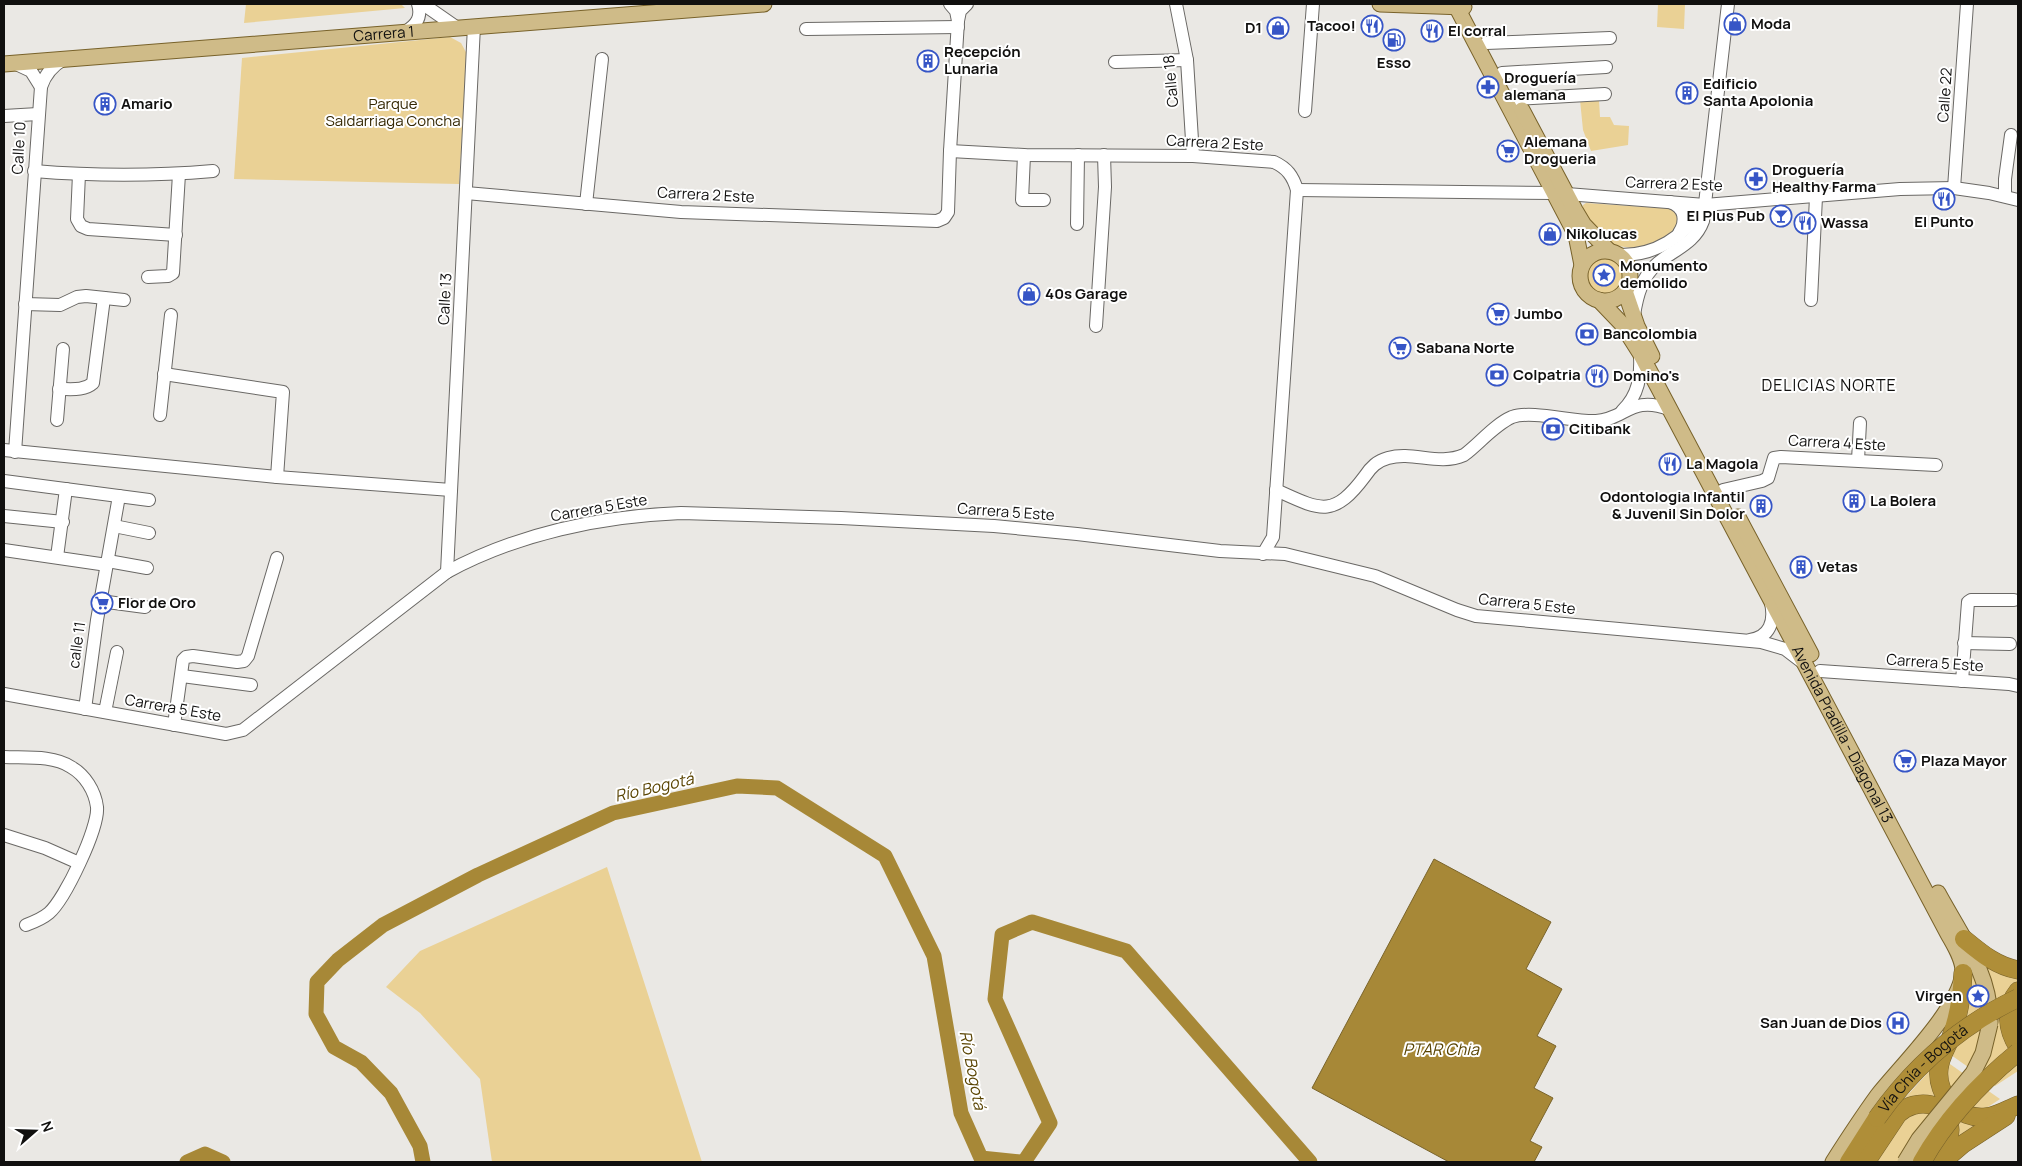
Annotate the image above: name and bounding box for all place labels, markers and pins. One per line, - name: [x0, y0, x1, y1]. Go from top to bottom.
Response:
- shop icon: Moda: [1723, 12, 1747, 36]
- place label: Moda: [1751, 13, 1791, 34]
- restaurant icon: Tacoo!: [1360, 14, 1384, 38]
- place label: Tacoo!: [1307, 15, 1356, 36]
- shop icon: D1: [1266, 16, 1290, 40]
- place label: D1: [1245, 17, 1262, 38]
- restaurant icon: El corral: [1420, 19, 1444, 43]
- place label: El corral: [1448, 20, 1506, 41]
- fuel station icon: Esso: [1382, 28, 1406, 52]
- place label: Recepción Lunaria: [944, 41, 1021, 79]
- building icon: Recepción Lunaria: [916, 49, 940, 73]
- place label: Esso: [1377, 52, 1411, 73]
- place label: Droguería alemana: [1504, 67, 1576, 105]
- place label: Edificio Santa Apolonia: [1703, 73, 1813, 111]
- pharmacy icon: Droguería alemana: [1476, 75, 1500, 99]
- building icon: Edificio Santa Apolonia: [1675, 81, 1699, 105]
- building icon: Amario: [93, 92, 117, 116]
- place label: Amario: [121, 93, 173, 114]
- place label: Alemana Drogueria: [1524, 131, 1596, 169]
- supermarket icon: Alemana Drogueria: [1496, 139, 1520, 163]
- place label: Droguería Healthy Farma: [1772, 159, 1876, 197]
- pharmacy icon: Droguería Healthy Farma: [1744, 167, 1768, 191]
- restaurant icon: El Punto: [1932, 187, 1956, 211]
- bar icon: El Plus Pub: [1769, 204, 1793, 228]
- place label: El Plus Pub: [1687, 205, 1765, 226]
- restaurant icon: Wassa: [1793, 211, 1817, 235]
- place label: El Punto: [1914, 211, 1974, 232]
- place label: Wassa: [1821, 212, 1868, 233]
- shop icon: Nikolucas: [1538, 222, 1562, 246]
- place label: Nikolucas: [1566, 223, 1637, 244]
- place label: Monumento demolido: [1620, 255, 1708, 293]
- place icon: Monumento demolido: [1592, 263, 1616, 287]
- shop icon: 40s Garage: [1017, 282, 1041, 306]
- place label: 40s Garage: [1045, 283, 1127, 304]
- supermarket icon: Jumbo: [1486, 302, 1510, 326]
- place label: Jumbo: [1514, 303, 1563, 324]
- bank icon: Bancolombia: [1575, 322, 1599, 346]
- place label: Bancolombia: [1603, 323, 1697, 344]
- supermarket icon: Sabana Norte: [1388, 336, 1412, 360]
- place label: Sabana Norte: [1416, 337, 1515, 358]
- bank icon: Colpatria: [1485, 363, 1509, 387]
- place label: Colpatria: [1513, 364, 1581, 385]
- restaurant icon: Domino's: [1585, 364, 1609, 388]
- place label: Domino's: [1613, 365, 1679, 386]
- bank icon: Citibank: [1541, 417, 1565, 441]
- place label: Citibank: [1569, 418, 1631, 439]
- restaurant icon: La Magola: [1658, 452, 1682, 476]
- place label: La Magola: [1686, 453, 1758, 474]
- place label: Odontologia Infantil & Juvenil Sin Dolor: [1600, 486, 1745, 524]
- building icon: La Bolera: [1842, 489, 1866, 513]
- place label: La Bolera: [1870, 490, 1936, 511]
- building icon: Odontologia Infantil & Juvenil Sin Dolor: [1749, 494, 1773, 518]
- building icon: Vetas: [1789, 555, 1813, 579]
- place label: Vetas: [1817, 556, 1858, 577]
- supermarket icon: Flor de Oro: [90, 591, 114, 615]
- place label: Flor de Oro: [118, 592, 196, 613]
- supermarket icon: Plaza Mayor: [1893, 749, 1917, 773]
- place label: Plaza Mayor: [1921, 750, 2007, 771]
- place icon: Virgen: [1966, 984, 1990, 1008]
- place label: Virgen: [1915, 985, 1962, 1006]
- hospital icon: San Juan de Dios: [1886, 1011, 1910, 1035]
- place label: San Juan de Dios: [1760, 1012, 1882, 1033]

